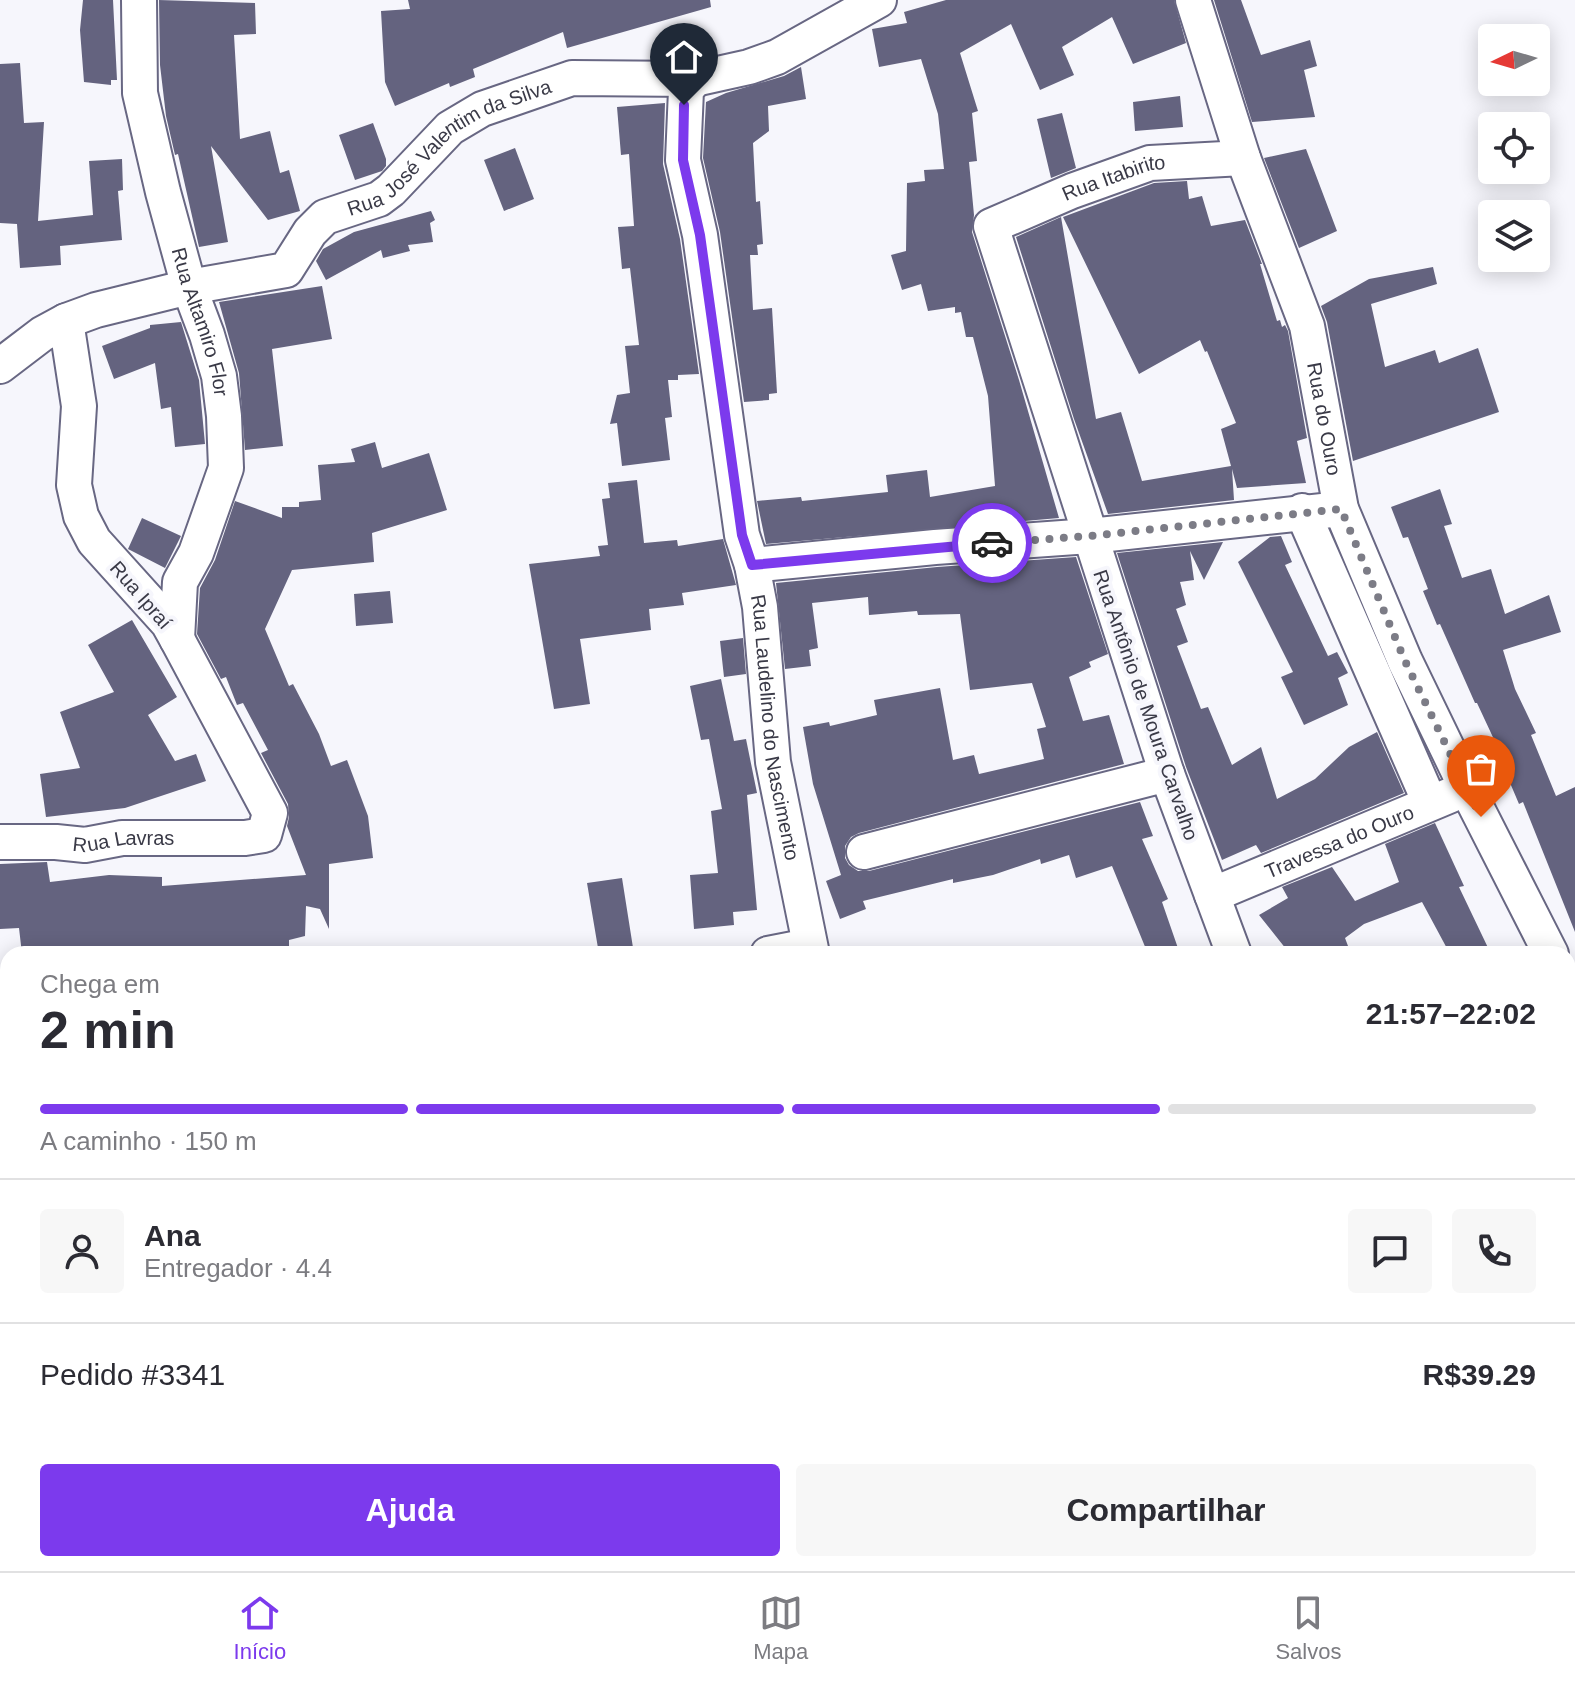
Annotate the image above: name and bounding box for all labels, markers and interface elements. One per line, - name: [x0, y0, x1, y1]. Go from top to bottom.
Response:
- pin: [650, 23, 718, 105]
- north arrow: [1478, 24, 1550, 96]
- map controls: [1478, 24, 1550, 272]
- icon: home: [662, 35, 706, 79]
- street label: Rua José Valentim da Silva: [344, 75, 555, 220]
- button: locate: [1478, 112, 1550, 184]
- street label: Rua Itabirito: [1059, 151, 1166, 205]
- button: layers: [1478, 200, 1550, 272]
- street label: Rua Altamiro Flor: [168, 245, 232, 398]
- street label: Rua do Ouro: [1303, 361, 1346, 477]
- courier: [952, 503, 1032, 583]
- icon: car: [970, 521, 1014, 565]
- street label: Rua Ipraí: [106, 557, 177, 634]
- street label: Rua Antônio de Moura Carvalho: [1089, 567, 1203, 843]
- street label: Rua Laudelino do Nascimento: [747, 593, 804, 862]
- pin: [1447, 735, 1515, 817]
- icon: bag: [1459, 747, 1503, 791]
- street label: Travessa do Ouro: [1262, 801, 1417, 883]
- street label: Rua Lavras: [72, 827, 174, 856]
- text: Chega em: [40, 969, 160, 999]
- text: 21:57–22:02: [1366, 997, 1536, 1030]
- text: 2 min: [40, 1001, 176, 1059]
- text: A caminho · 150 m: [40, 1126, 257, 1156]
- button: person: [40, 1209, 124, 1293]
- button: chat: [1348, 1209, 1432, 1293]
- button: phone: [1452, 1209, 1536, 1293]
- text: Ana: [144, 1219, 201, 1252]
- text: Entregador · 4.4: [144, 1253, 332, 1283]
- text: Pedido #3341: [40, 1358, 225, 1391]
- text: R$39.29: [1423, 1358, 1536, 1391]
- button: Ajuda: [40, 1464, 780, 1556]
- button: Compartilhar: [796, 1464, 1536, 1556]
- tab: Início: [234, 1591, 286, 1665]
- tab: Mapa: [753, 1591, 808, 1665]
- tab: Salvos: [1275, 1591, 1341, 1665]

